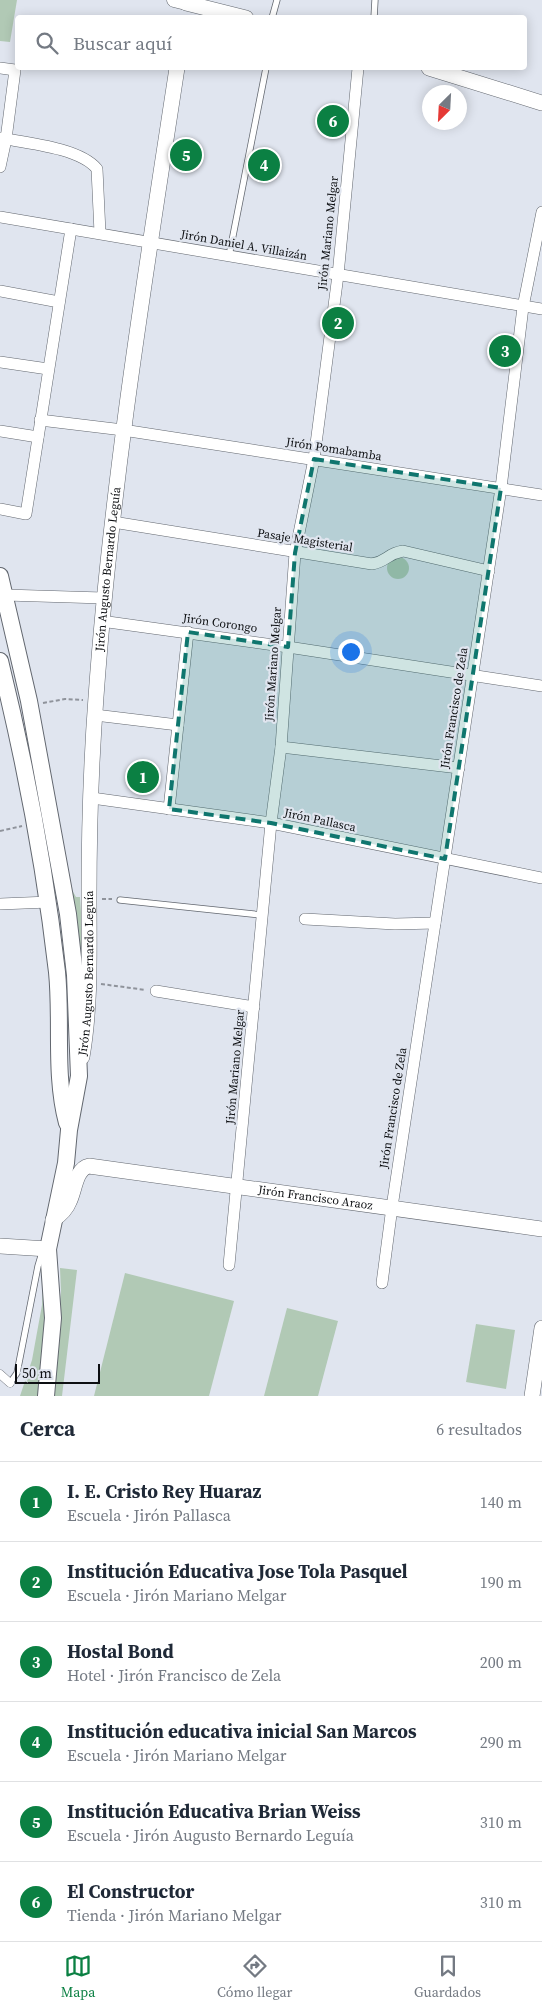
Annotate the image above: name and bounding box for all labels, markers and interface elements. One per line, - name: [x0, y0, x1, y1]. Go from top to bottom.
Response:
- search box: [15, 15, 527, 70]
- icon: search: [33, 29, 61, 57]
- text: Buscar aquí: [73, 30, 172, 56]
- north arrow: [422, 85, 467, 130]
- pin: 6: [317, 102, 349, 140]
- pin: 5: [170, 136, 202, 174]
- pin: 4: [248, 146, 280, 184]
- street label: Jirón Mariano Melgar: [314, 175, 342, 292]
- street label: Jirón Daniel A. Villaizán: [179, 226, 309, 264]
- pin: 2: [322, 304, 354, 342]
- pin: 3: [489, 332, 521, 370]
- street label: Jirón Pomabamba: [284, 433, 384, 465]
- street label: Jirón Augusto Bernardo Leguía: [91, 485, 125, 653]
- street label: Pasaje Magisterial: [256, 525, 354, 556]
- street label: Jirón Mariano Melgar: [261, 606, 285, 723]
- street label: Jirón Corongo: [181, 610, 259, 636]
- your location: [338, 639, 364, 665]
- street label: Jirón Francisco de Zela: [436, 645, 472, 771]
- pin: 1: [127, 758, 159, 796]
- street label: Jirón Pallasca: [282, 804, 358, 836]
- street label: Jirón Augusto Bernardo Leguía: [74, 890, 97, 1058]
- street label: Jirón Mariano Melgar: [222, 1009, 248, 1126]
- street label: Jirón Francisco de Zela: [375, 1045, 411, 1171]
- street label: Jirón Francisco Araoz: [256, 1181, 374, 1213]
- scale bar: [15, 1361, 100, 1384]
- text: 50 m: [22, 1363, 52, 1383]
- text: Cerca: [20, 1414, 75, 1443]
- text: 6 resultados: [436, 1418, 522, 1440]
- text: I. E. Cristo Rey Huaraz: [67, 1478, 261, 1504]
- text: 1: [32, 1491, 40, 1513]
- text: 140 m: [480, 1491, 522, 1513]
- text: Escuela · Jirón Pallasca: [67, 1504, 231, 1526]
- text: Institución Educativa Jose Tola Pasquel: [67, 1558, 408, 1584]
- text: 2: [32, 1571, 40, 1593]
- text: 190 m: [480, 1571, 522, 1593]
- text: Escuela · Jirón Mariano Melgar: [67, 1584, 287, 1606]
- text: Hostal Bond: [67, 1638, 174, 1664]
- text: 3: [32, 1651, 40, 1673]
- text: 200 m: [480, 1651, 522, 1673]
- text: Hotel · Jirón Francisco de Zela: [67, 1664, 281, 1686]
- text: Institución educativa inicial San Marcos: [67, 1718, 417, 1744]
- text: 4: [32, 1731, 40, 1753]
- text: 290 m: [480, 1731, 522, 1753]
- text: Escuela · Jirón Mariano Melgar: [67, 1744, 287, 1766]
- text: Institución Educativa Brian Weiss: [67, 1798, 361, 1824]
- text: 5: [32, 1811, 40, 1833]
- text: 310 m: [480, 1811, 522, 1833]
- text: Escuela · Jirón Augusto Bernardo Leguía: [67, 1824, 354, 1846]
- text: El Constructor: [67, 1878, 194, 1904]
- text: 6: [32, 1891, 40, 1913]
- text: 310 m: [480, 1891, 522, 1913]
- text: Tienda · Jirón Mariano Melgar: [67, 1904, 282, 1926]
- tab: Mapa: [61, 1952, 95, 2002]
- tab: Cómo llegar: [217, 1952, 292, 2002]
- tab: Guardados: [414, 1952, 481, 2002]

